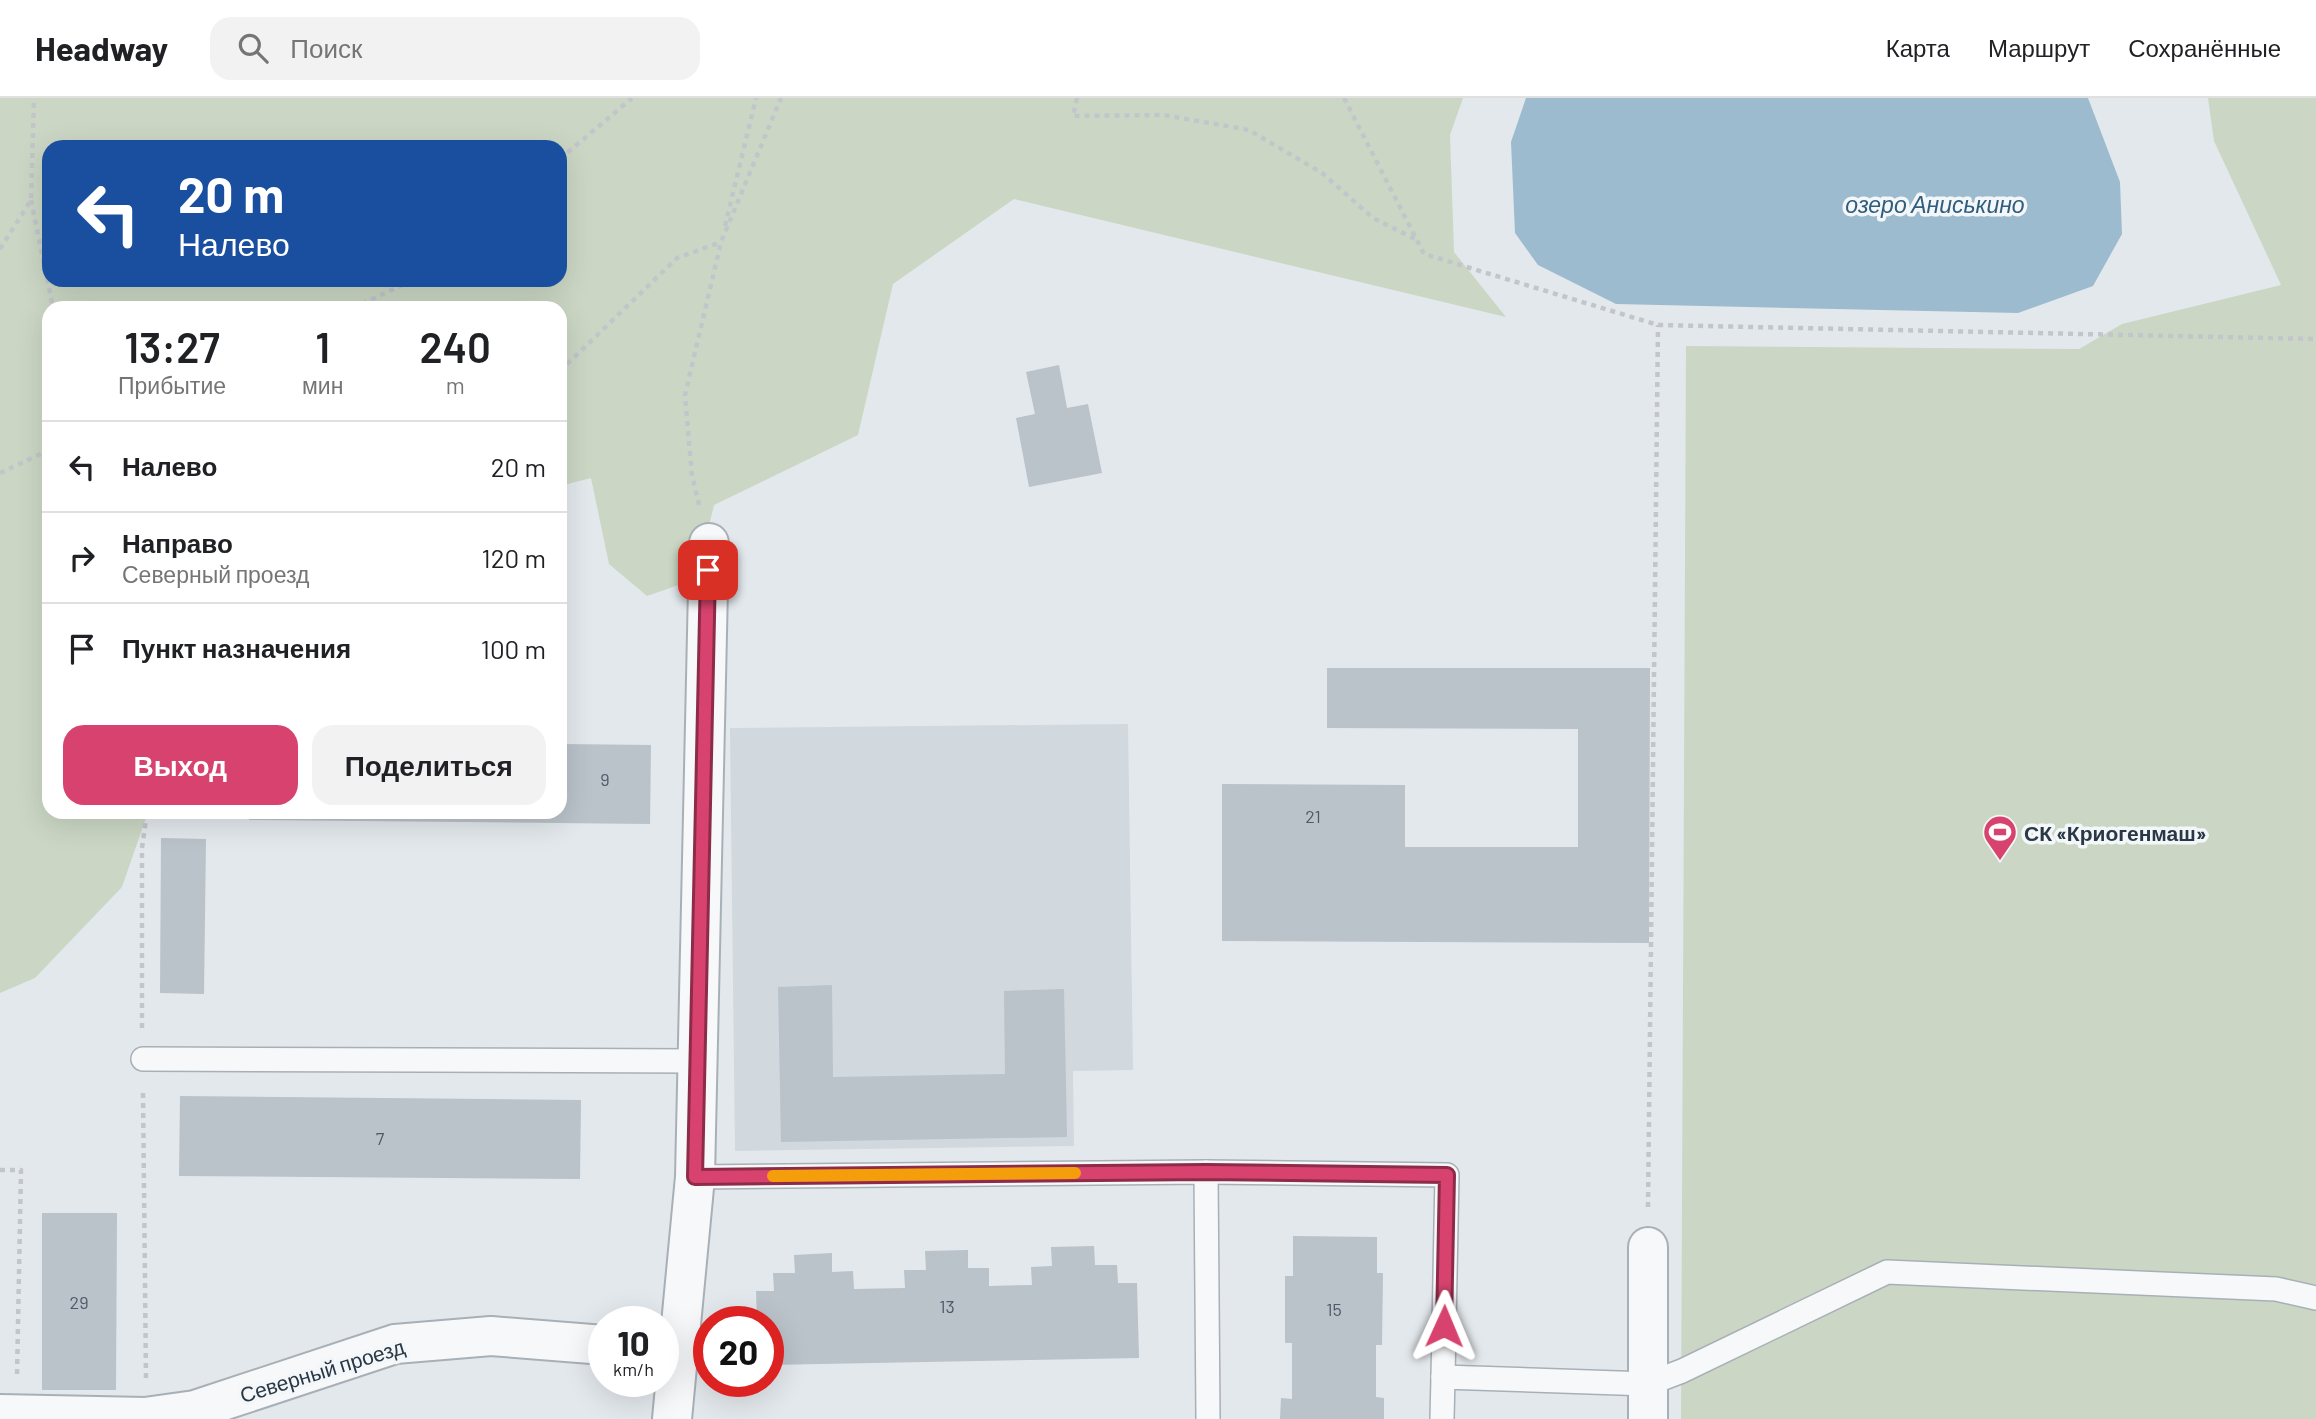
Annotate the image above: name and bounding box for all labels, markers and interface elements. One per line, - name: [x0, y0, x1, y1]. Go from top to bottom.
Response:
- search box: [210, 17, 700, 80]
- text: Headway: [35, 28, 168, 68]
- icon: search: [234, 29, 272, 67]
- text: Поиск: [290, 32, 362, 63]
- text: Карта: [1886, 33, 1950, 62]
- text: Маршрут: [1988, 33, 2090, 62]
- text: Сохранённые: [2128, 33, 2281, 62]
- text: 20 m: [178, 164, 284, 223]
- icon: left: [63, 168, 154, 259]
- water label: озеро Аниськино: [1845, 190, 2025, 218]
- text: Налево: [178, 224, 290, 262]
- text: 13:27: [124, 321, 220, 371]
- text: 1: [315, 321, 330, 371]
- text: 240: [419, 321, 491, 371]
- text: Прибытие: [118, 371, 226, 399]
- text: мин: [302, 371, 343, 399]
- text: m: [446, 371, 465, 399]
- icon: left: [63, 448, 101, 486]
- text: Налево: [122, 450, 217, 481]
- text: 20 m: [491, 451, 546, 482]
- text: Направо: [122, 527, 233, 558]
- icon: right: [63, 539, 101, 577]
- pin: [678, 540, 738, 600]
- text: 120 m: [482, 542, 546, 573]
- icon: arrive: [689, 551, 727, 589]
- text: Северный проезд: [122, 560, 309, 588]
- icon: arrive: [63, 630, 101, 668]
- text: Пункт назначения: [122, 632, 351, 663]
- text: 100 m: [481, 633, 546, 664]
- button: Выход: [63, 725, 298, 805]
- button: Поделиться: [312, 725, 546, 805]
- house number: 9: [600, 768, 610, 790]
- house number: 21: [1305, 805, 1321, 827]
- sports icon: СК «Криогенмаш»: [1981, 813, 2019, 862]
- place label: СК «Криогенмаш»: [2024, 820, 2207, 845]
- house number: 7: [376, 1127, 385, 1149]
- position arrow: [1407, 1289, 1481, 1363]
- house number: 29: [69, 1291, 89, 1313]
- house number: 13: [939, 1295, 955, 1317]
- house number: 15: [1326, 1298, 1342, 1320]
- speed limit sign: 20: [693, 1306, 784, 1397]
- text: 10: [617, 1321, 650, 1363]
- street label: Северный проезд: [237, 1333, 407, 1407]
- text: km/h: [613, 1358, 654, 1380]

